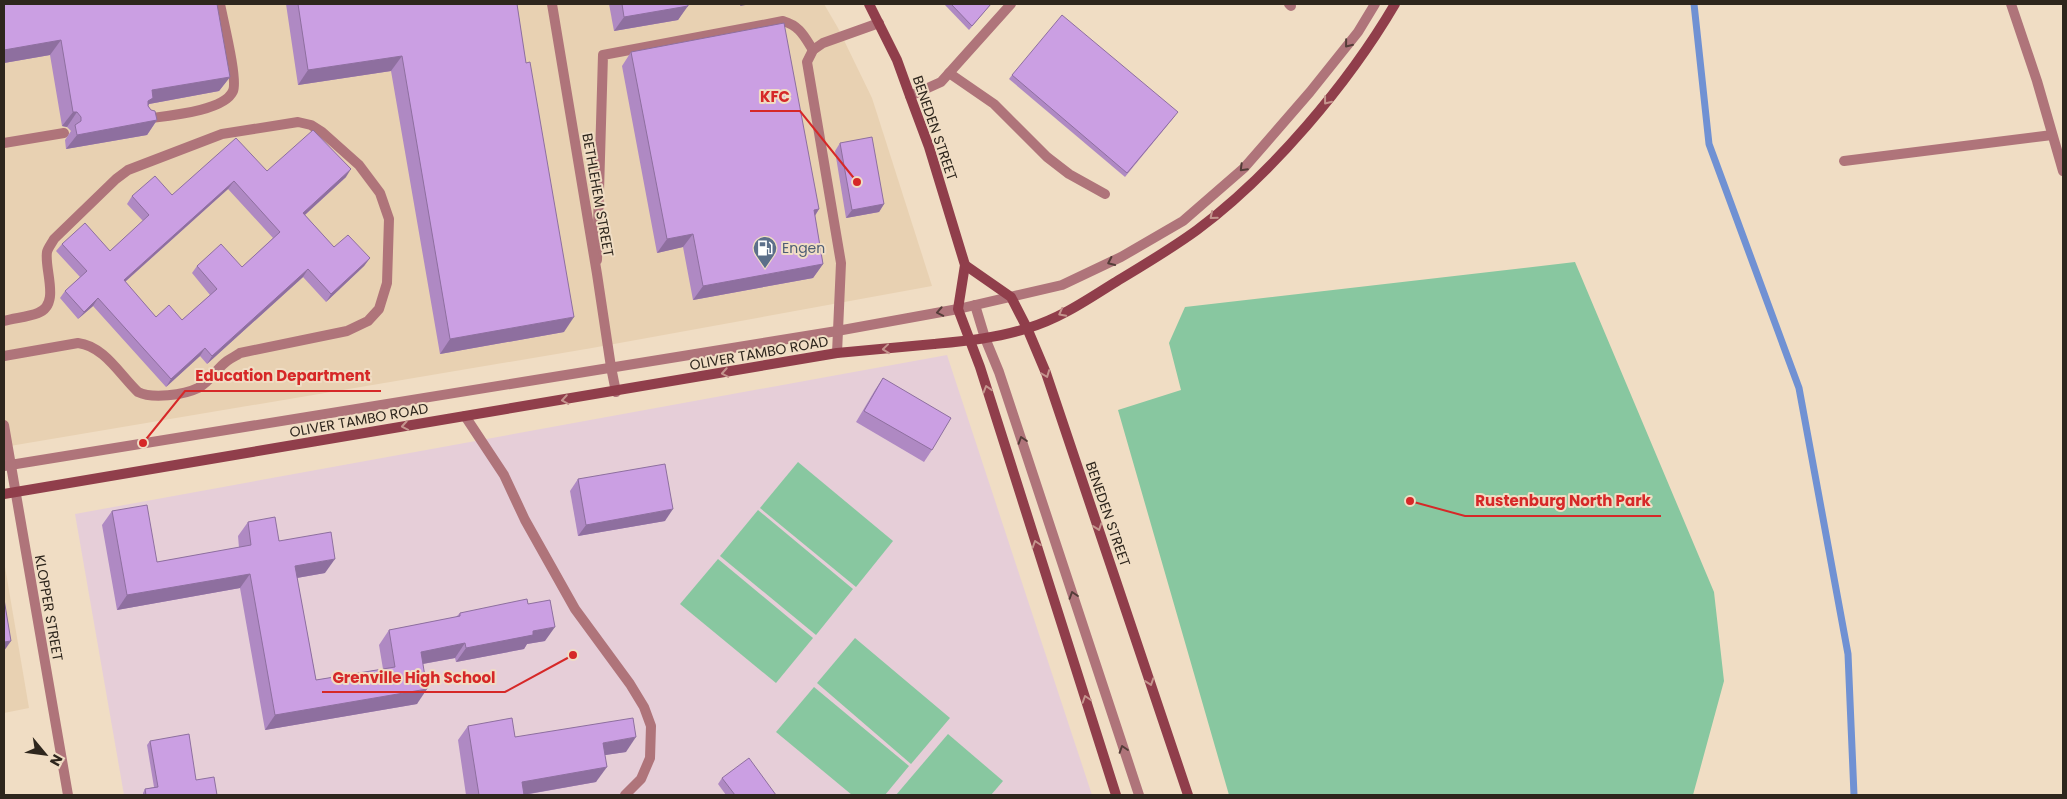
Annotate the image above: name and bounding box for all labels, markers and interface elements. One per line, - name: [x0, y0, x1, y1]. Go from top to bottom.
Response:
- one-way arrow: [1346, 38, 1354, 47]
- street label: BENEDEN STREET: [908, 73, 962, 184]
- callout: KFC: [750, 81, 800, 111]
- text: KFC: [760, 86, 790, 107]
- one-way arrow: [1324, 95, 1332, 104]
- street label: BETHLEHEM STREET: [577, 132, 619, 259]
- one-way arrow: [1240, 162, 1249, 171]
- one-way arrow: [1210, 211, 1219, 219]
- fuel station icon: Engen: [752, 235, 778, 269]
- place label: Engen: [782, 238, 825, 258]
- one-way arrow: [1107, 255, 1116, 266]
- one-way arrow: [935, 307, 944, 317]
- one-way arrow: [1058, 307, 1067, 317]
- street label: OLIVER TAMBO ROAD: [688, 331, 830, 375]
- one-way arrow: [881, 343, 889, 354]
- callout: Education Department: [185, 361, 381, 391]
- text: Education Department: [195, 365, 371, 386]
- one-way arrow: [721, 367, 730, 377]
- one-way arrow: [1040, 369, 1050, 377]
- one-way arrow: [983, 385, 993, 394]
- one-way arrow: [561, 394, 569, 404]
- street label: OLIVER TAMBO ROAD: [288, 398, 430, 442]
- one-way arrow: [400, 421, 409, 431]
- one-way arrow: [1018, 436, 1028, 445]
- street label: BENEDEN STREET: [1081, 459, 1135, 570]
- callout: Rustenburg North Park: [1465, 486, 1661, 516]
- text: Rustenburg North Park: [1475, 490, 1652, 511]
- one-way arrow: [1092, 523, 1102, 531]
- one-way arrow: [1032, 540, 1042, 549]
- street label: KLOPPER STREET: [30, 553, 68, 663]
- one-way arrow: [1068, 591, 1078, 599]
- callout: Grenville High School: [322, 662, 505, 692]
- text: Grenville High School: [332, 667, 496, 688]
- one-way arrow: [1144, 677, 1154, 685]
- one-way arrow: [1082, 695, 1092, 703]
- north arrow: [20, 729, 70, 779]
- one-way arrow: [1119, 745, 1129, 754]
- text: N: [45, 751, 68, 770]

